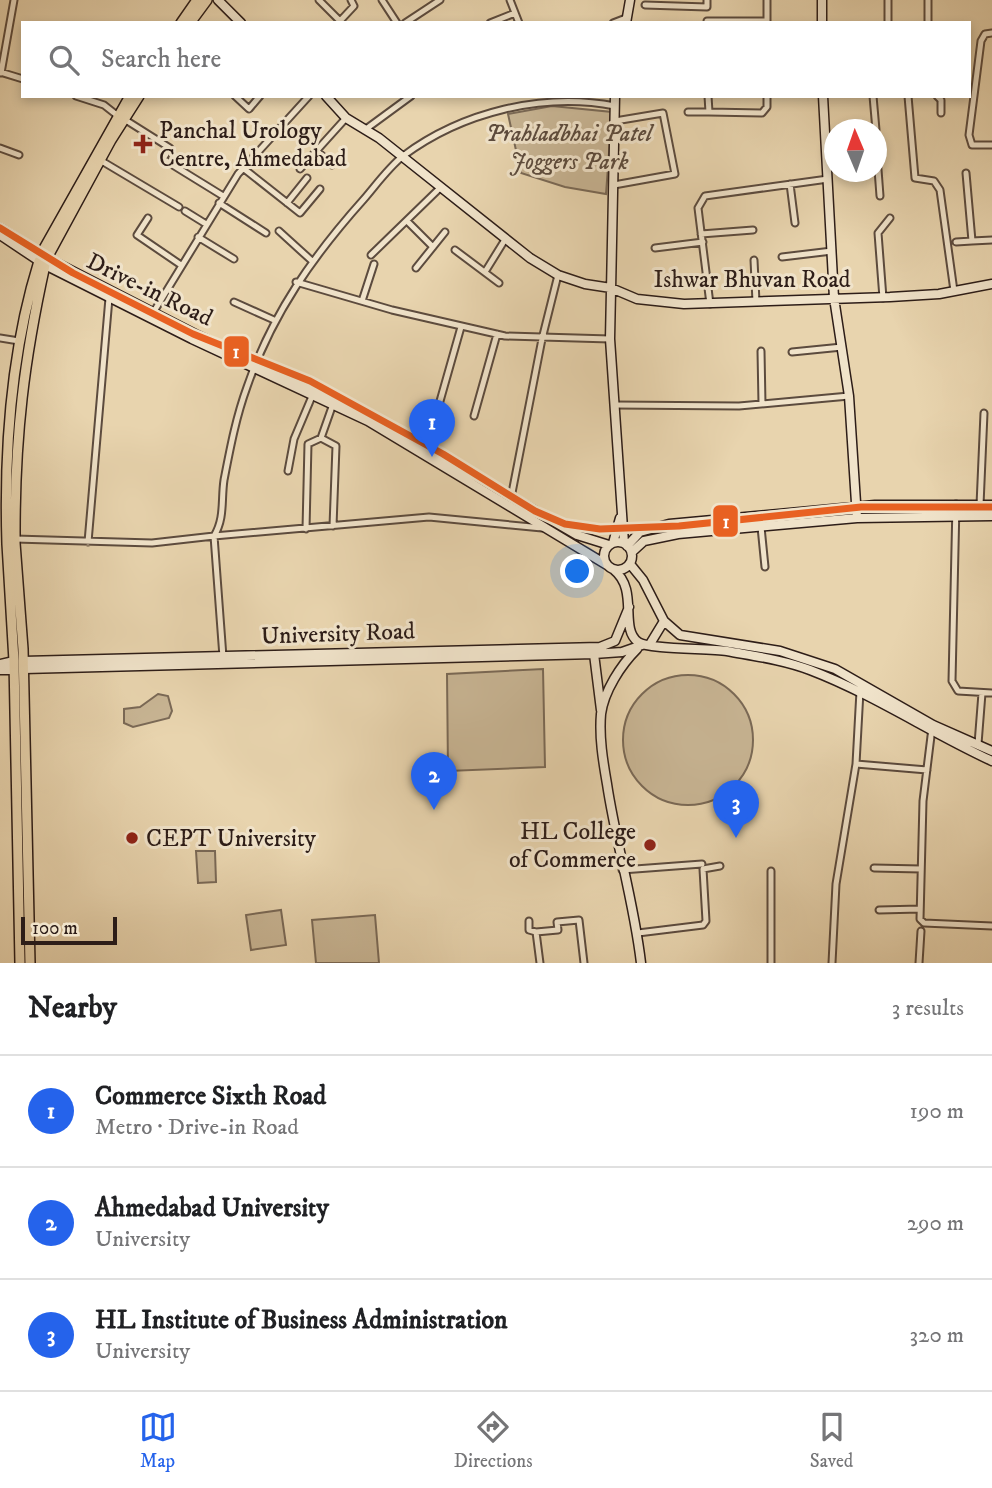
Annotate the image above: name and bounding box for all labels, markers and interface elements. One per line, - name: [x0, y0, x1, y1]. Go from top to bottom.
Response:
- search box: [21, 21, 971, 98]
- icon: search: [45, 41, 83, 79]
- text: Search here: [101, 43, 221, 76]
- place label: Panchal Urology Centre, Ahmedabad: [159, 116, 347, 174]
- park label: Prahladbhai Patel Joggers Park: [486, 119, 655, 177]
- north arrow: [824, 119, 887, 182]
- marker: Panchal Urology Centre, Ahmedabad: [133, 134, 153, 154]
- street label: Drive-in Road: [82, 246, 218, 333]
- street label: Ishwar Bhuvan Road: [653, 265, 851, 295]
- line badge: 1: [223, 335, 250, 368]
- text: 1: [233, 341, 240, 364]
- pin: 1: [409, 399, 455, 457]
- line badge: 1: [712, 504, 739, 538]
- text: 1: [723, 511, 730, 534]
- your location: [560, 554, 594, 588]
- street label: University Road: [260, 616, 416, 652]
- pin: 2: [411, 752, 457, 810]
- pin: 3: [713, 780, 759, 838]
- place label: HL College of Commerce: [509, 817, 636, 875]
- place label: CEPT University: [146, 824, 317, 854]
- marker: CEPT University: [124, 830, 140, 846]
- marker: HL College of Commerce: [642, 837, 658, 853]
- scale bar: [21, 914, 117, 946]
- text: 100 m: [32, 917, 78, 940]
- text: Nearby: [28, 990, 117, 1027]
- text: 3 results: [892, 994, 964, 1023]
- text: Commerce Sixth Road: [95, 1080, 326, 1113]
- text: 1: [47, 1097, 55, 1126]
- text: 190 m: [910, 1097, 964, 1126]
- text: Metro · Drive-in Road: [95, 1113, 299, 1142]
- text: Ahmedabad University: [95, 1192, 329, 1225]
- text: 2: [45, 1209, 57, 1238]
- text: 290 m: [907, 1209, 964, 1238]
- text: University: [95, 1225, 190, 1254]
- text: HL Institute of Business Administration: [95, 1304, 508, 1337]
- text: 3: [47, 1321, 55, 1350]
- text: 320 m: [910, 1321, 964, 1350]
- text: University: [95, 1337, 190, 1366]
- tab: Map: [139, 1408, 177, 1473]
- tab: Directions: [454, 1408, 533, 1473]
- tab: Saved: [810, 1408, 853, 1473]

